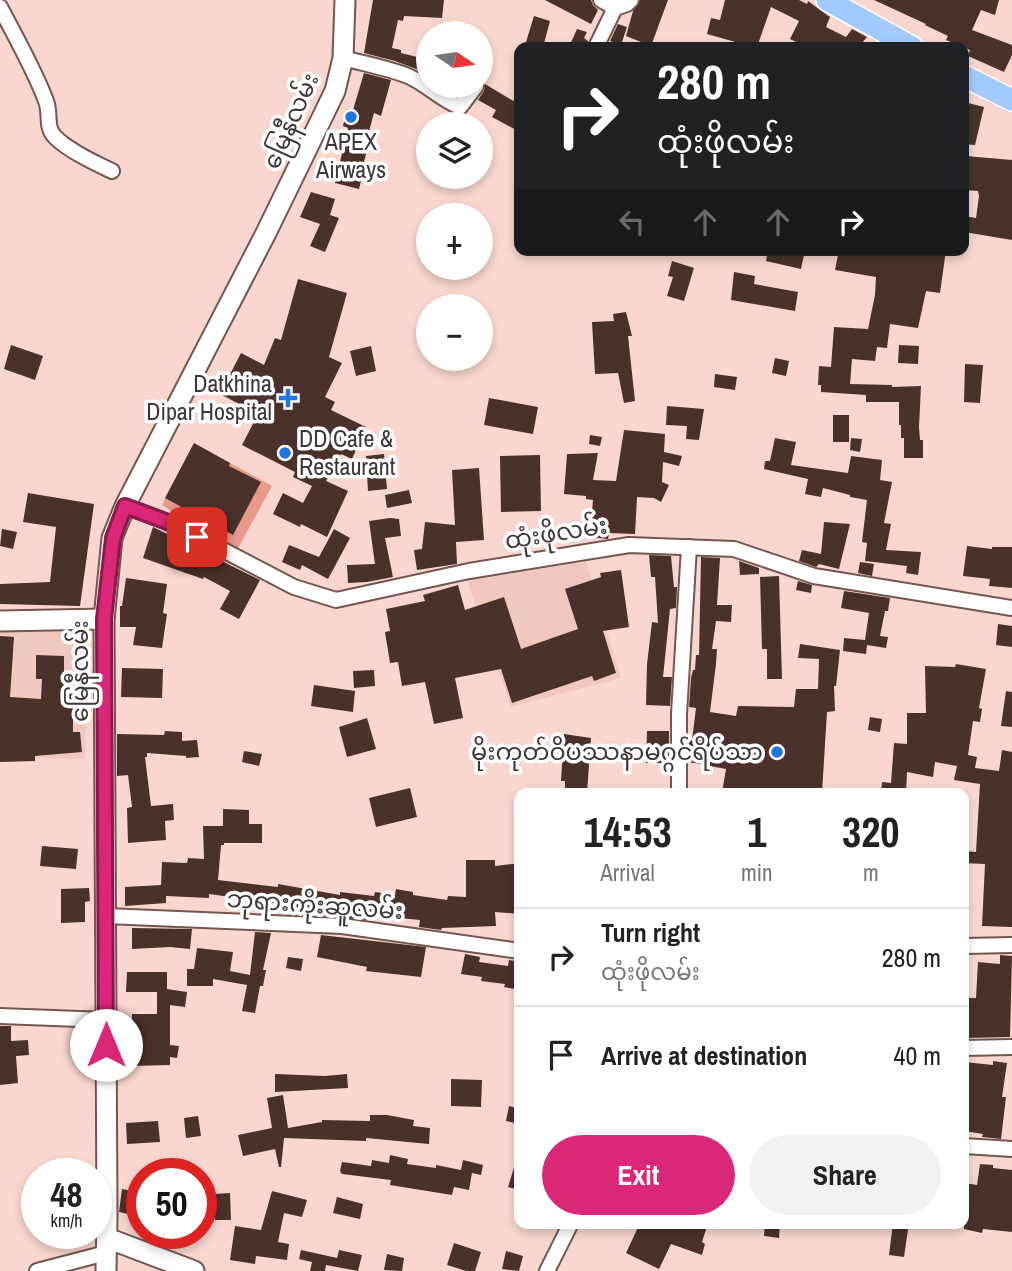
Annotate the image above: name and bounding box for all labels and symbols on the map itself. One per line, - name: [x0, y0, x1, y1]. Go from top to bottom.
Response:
- north arrow: [416, 21, 494, 98]
- street label: မြေနီလမ်း: [255, 68, 329, 175]
- marker: APEX Airways: [343, 109, 359, 125]
- place label: APEX Airways: [315, 125, 386, 185]
- place label: Datkhina Dipar Hospital: [146, 367, 272, 427]
- marker: Datkhina Dipar Hospital: [278, 388, 298, 408]
- place label: DD Cafe & Restaurant: [299, 422, 396, 482]
- marker: DD Cafe & Restaurant: [277, 445, 293, 461]
- pin: [167, 507, 227, 567]
- street label: ထုံးဖိုလမ်း: [502, 508, 610, 560]
- street label: မြေနီလမ်း: [63, 620, 99, 722]
- place label: မိုးကုတ်ဝိပဿနာမဂ္ဂင်ရိပ်သာ: [471, 735, 763, 773]
- marker: မိုးကုတ်ဝိပဿနာမဂ္ဂင်ရိပ်သာ: [769, 744, 785, 760]
- street label: ဘုရားကိုးဆူလမ်း: [226, 882, 404, 930]
- position arrow: [69, 1008, 143, 1082]
- speed limit sign: 50: [126, 1158, 217, 1249]

